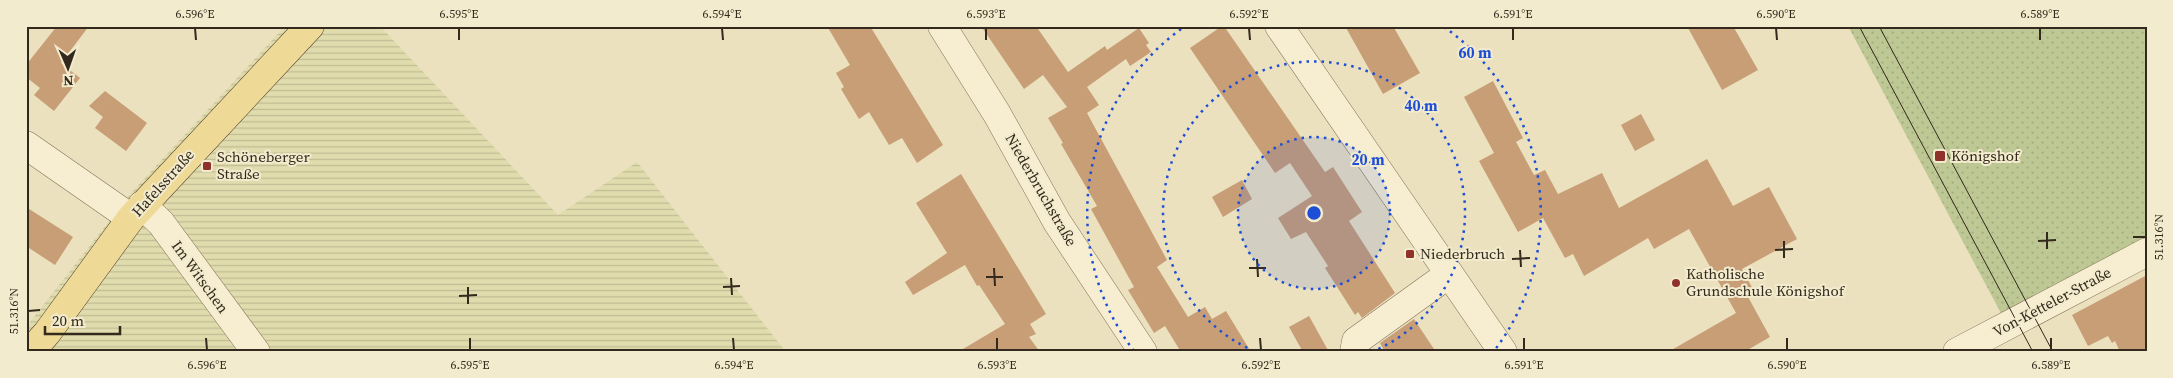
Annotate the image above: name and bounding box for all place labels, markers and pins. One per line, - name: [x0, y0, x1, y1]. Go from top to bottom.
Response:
- place label: Königshof: [1951, 145, 2021, 166]
- place label: Schöneberger Straße: [217, 146, 310, 184]
- marker: Königshof: [1933, 149, 1947, 163]
- marker: Schöneberger Straße: [201, 160, 213, 172]
- centre of rings: [1305, 204, 1323, 222]
- place label: Niederbruch: [1420, 243, 1505, 264]
- marker: Niederbruch: [1404, 248, 1416, 260]
- place label: Katholische Grundschule Königshof: [1686, 263, 1846, 301]
- marker: Katholische Grundschule Königshof: [1670, 277, 1682, 289]

